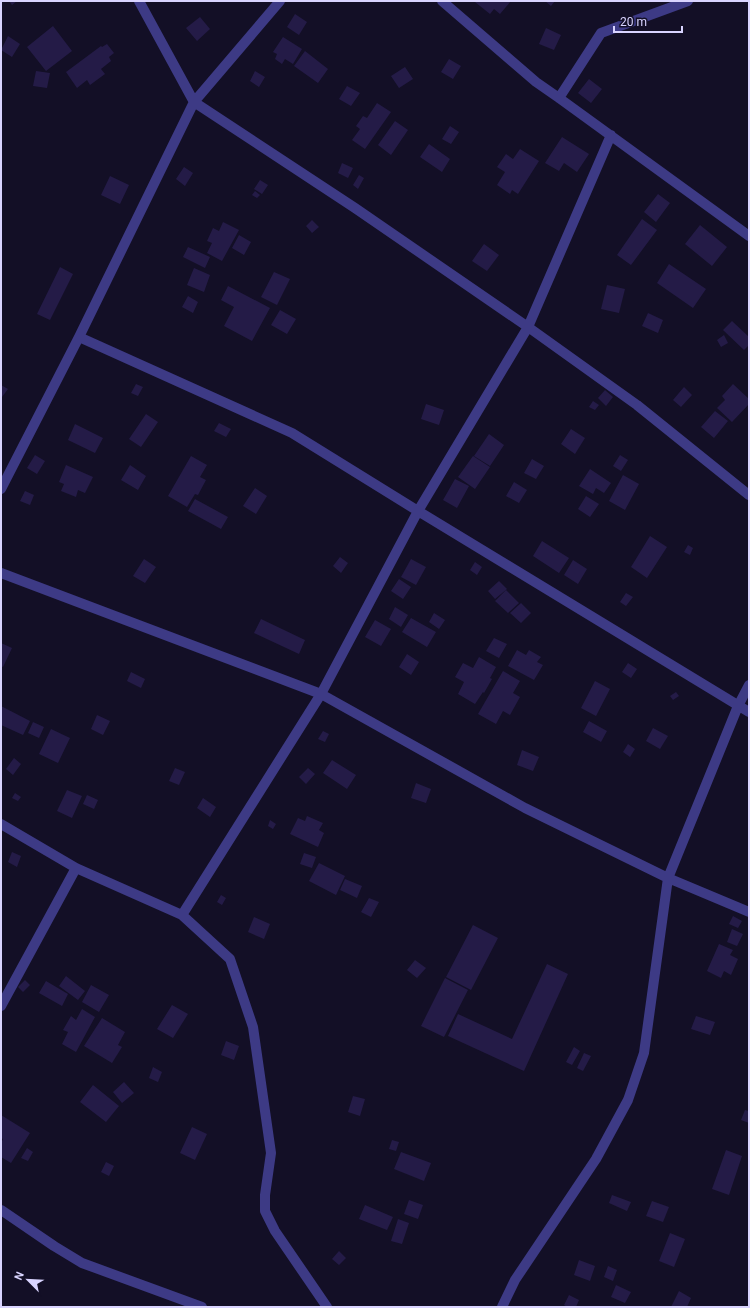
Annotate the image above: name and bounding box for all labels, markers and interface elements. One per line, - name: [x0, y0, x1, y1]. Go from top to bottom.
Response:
- scale bar: [614, 8, 682, 34]
- text: 20 m: [620, 15, 647, 29]
- north arrow: [8, 1260, 48, 1300]
- text: N: [12, 1270, 27, 1282]

